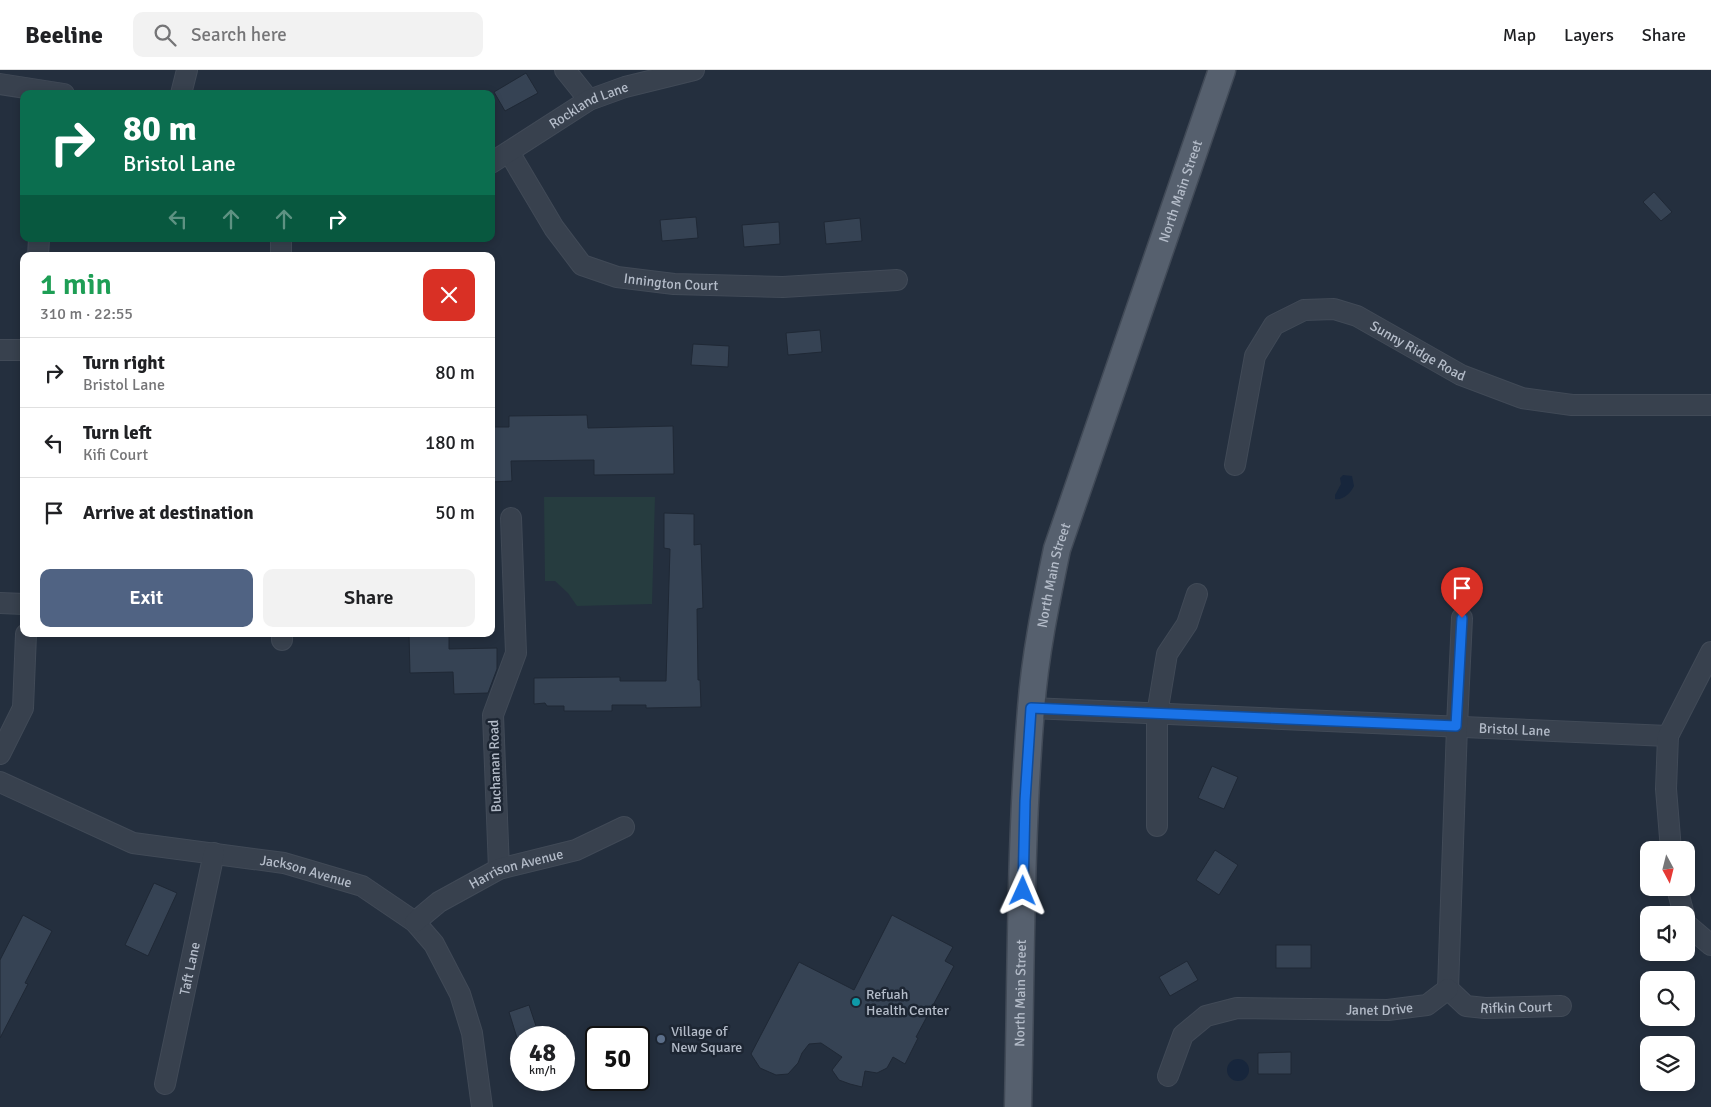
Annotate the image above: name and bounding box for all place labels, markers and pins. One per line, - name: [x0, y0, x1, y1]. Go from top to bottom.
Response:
- pin: [1441, 567, 1483, 618]
- place label: Refuah Health Center: [866, 986, 950, 1019]
- marker: Refuah Health Center: [850, 996, 862, 1008]
- place label: Village of New Square: [671, 1023, 742, 1056]
- marker: Village of New Square: [655, 1033, 667, 1045]

